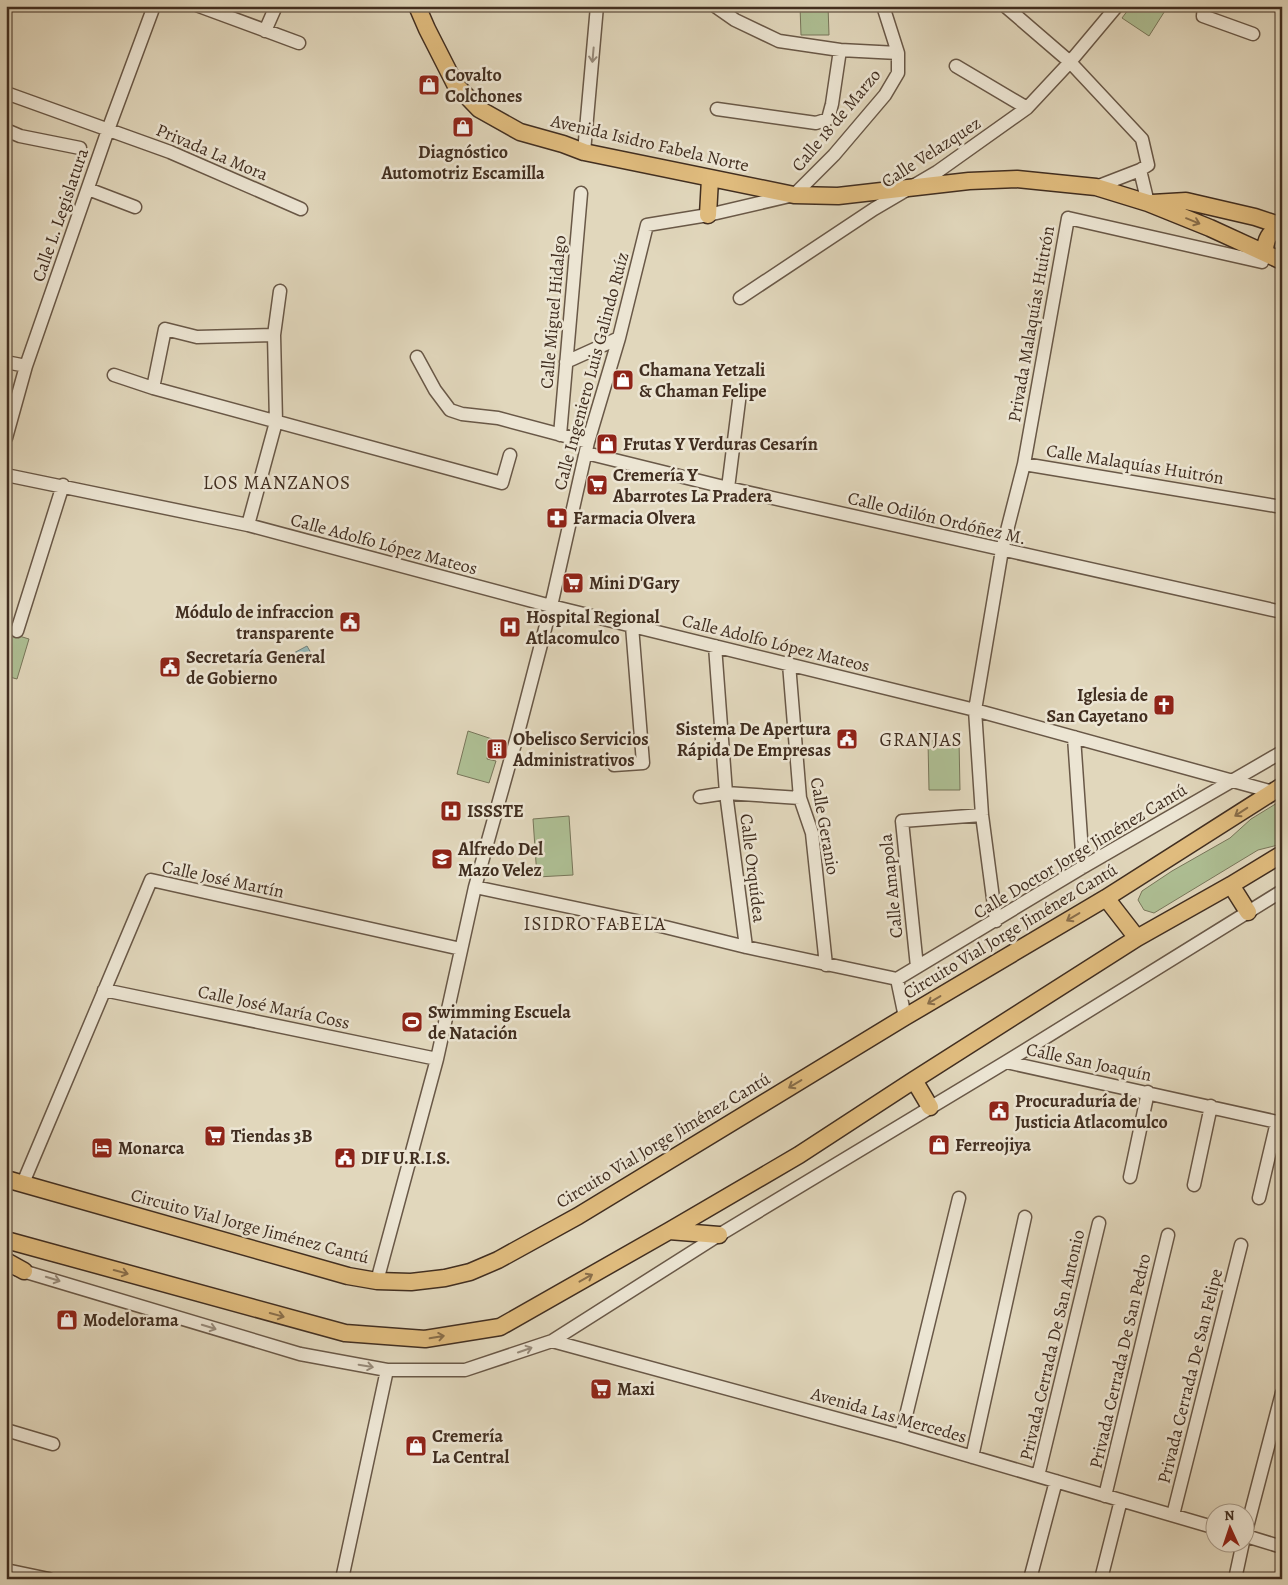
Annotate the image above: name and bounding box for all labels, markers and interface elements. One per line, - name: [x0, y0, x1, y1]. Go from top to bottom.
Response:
- one-way arrow: [588, 47, 598, 63]
- place label: Covalto Colchones: [445, 63, 522, 108]
- street label: Calle 18 de Marzo: [786, 63, 886, 177]
- shop icon: Covalto Colchones: [417, 73, 441, 97]
- street label: Avenida Isidro Fabela Norte: [548, 108, 751, 177]
- street label: Calle Velazquez: [877, 111, 985, 193]
- shop icon: Diagnóstico Automotriz Escamilla: [451, 115, 475, 139]
- street label: Privada La Mora: [152, 118, 272, 187]
- place label: Diagnóstico Automotriz Escamilla: [380, 140, 545, 185]
- street label: Calle L. Legislatura: [26, 144, 94, 285]
- one-way arrow: [1185, 217, 1200, 227]
- street label: Privada Malaquías Huitrón: [1002, 224, 1060, 424]
- street label: Calle Miguel Hidalgo: [534, 234, 572, 390]
- street label: Calle Ingeniero Luis Galindo Ruíz: [548, 249, 634, 493]
- place label: Chamana Yetzali & Chaman Felipe: [639, 358, 767, 403]
- shop icon: Chamana Yetzali & Chaman Felipe: [611, 368, 635, 392]
- shop icon: Frutas Y Verduras Cesarín: [595, 432, 619, 456]
- place label: Frutas Y Verduras Cesarín: [623, 432, 818, 456]
- street label: Calle Malaquías Huitrón: [1044, 438, 1226, 490]
- place label: Cremería Y Abarrotes La Pradera: [612, 463, 773, 508]
- district label: LOS MANZANOS: [203, 470, 351, 496]
- supermarket icon: Cremería Y Abarrotes La Pradera: [585, 473, 609, 497]
- street label: Calle Odilón Ordóñez M.: [845, 486, 1029, 550]
- pharmacy icon: Farmacia Olvera: [545, 506, 569, 530]
- place label: Farmacia Olvera: [573, 506, 696, 530]
- street label: Calle Adolfo López Mateos: [288, 507, 480, 581]
- supermarket icon: Mini D'Gary: [561, 571, 585, 595]
- place label: Mini D'Gary: [589, 571, 680, 595]
- place label: Módulo de infraccion transparente: [175, 600, 334, 645]
- place label: Hospital Regional Atlacomulco: [525, 605, 660, 650]
- street label: Calle Adolfo López Mateos: [680, 608, 872, 678]
- public building icon: Módulo de infraccion transparente: [338, 610, 362, 634]
- hospital icon: Hospital Regional Atlacomulco: [498, 615, 522, 639]
- place label: Secretaría General de Gobierno: [186, 645, 325, 690]
- public building icon: Secretaría General de Gobierno: [158, 655, 182, 679]
- place label: Iglesia de San Cayetano: [1047, 683, 1148, 728]
- church icon: Iglesia de San Cayetano: [1152, 693, 1176, 717]
- place label: Sistema De Apertura Rápida De Empresas: [676, 717, 831, 762]
- place label: Obelisco Servicios Administrativos: [512, 727, 649, 772]
- public building icon: Sistema De Apertura Rápida De Empresas: [835, 727, 859, 751]
- district label: GRANJAS: [879, 727, 963, 753]
- building icon: Obelisco Servicios Administrativos: [485, 737, 509, 761]
- street label: Calle Geranio: [805, 775, 845, 877]
- street label: Calle Doctor Jorge Jiménez Cantú: [969, 777, 1191, 924]
- hospital icon: ISSSTE: [439, 799, 463, 823]
- place label: ISSSTE: [467, 799, 524, 823]
- one-way arrow: [1234, 807, 1248, 817]
- street label: Calle Orquídea: [734, 812, 772, 924]
- street label: Calle Amapola: [874, 832, 908, 939]
- place label: Alfredo Del Mazo Velez: [457, 837, 543, 882]
- school or university icon: Alfredo Del Mazo Velez: [430, 847, 454, 871]
- street label: Calle José Martín: [160, 854, 286, 904]
- street label: Circuito Vial Jorge Jiménez Cantú: [899, 857, 1122, 1005]
- district label: ISIDRO FABELA: [524, 911, 666, 937]
- one-way arrow: [1067, 913, 1081, 923]
- street label: Calle José María Coss: [196, 979, 352, 1035]
- one-way arrow: [927, 996, 941, 1006]
- place label: Swimming Escuela de Natación: [428, 1000, 571, 1045]
- sports icon: Swimming Escuela de Natación: [400, 1010, 424, 1034]
- street label: Calle San Joaquín: [1024, 1037, 1154, 1087]
- street label: Circuito Vial Jorge Jiménez Cantú: [552, 1066, 775, 1214]
- one-way arrow: [788, 1080, 802, 1090]
- place label: Procuraduría de Justicia Atlacomulco: [1015, 1089, 1168, 1134]
- public building icon: Procuraduría de Justicia Atlacomulco: [987, 1099, 1011, 1123]
- supermarket icon: Tiendas 3B: [203, 1124, 227, 1148]
- place label: Tiendas 3B: [231, 1124, 313, 1148]
- shop icon: Ferreojiya: [927, 1133, 951, 1157]
- place label: Ferreojiya: [955, 1133, 1032, 1157]
- hotel icon: Monarca: [90, 1136, 114, 1160]
- place label: Monarca: [118, 1136, 185, 1160]
- public building icon: DIF U.R.I.S.: [333, 1146, 357, 1170]
- place label: DIF U.R.I.S.: [361, 1146, 450, 1170]
- street label: Circuito Vial Jorge Jiménez Cantú: [128, 1183, 372, 1269]
- street label: Privada Cerrada De San Antonio: [1014, 1227, 1090, 1463]
- street label: Privada Cerrada De San Pedro: [1084, 1251, 1156, 1471]
- street label: Privada Cerrada De San Felipe: [1152, 1266, 1228, 1486]
- one-way arrow: [112, 1267, 128, 1277]
- one-way arrow: [578, 1273, 593, 1282]
- one-way arrow: [45, 1275, 61, 1285]
- shop icon: Modelorama: [55, 1308, 79, 1332]
- place label: Modelorama: [83, 1308, 179, 1332]
- one-way arrow: [269, 1310, 285, 1320]
- one-way arrow: [200, 1322, 216, 1332]
- one-way arrow: [429, 1332, 445, 1342]
- one-way arrow: [516, 1345, 532, 1354]
- one-way arrow: [358, 1362, 374, 1372]
- supermarket icon: Maxi: [589, 1377, 613, 1401]
- place label: Maxi: [617, 1377, 655, 1401]
- street label: Avenida Las Mercedes: [807, 1381, 970, 1449]
- place label: Cremería La Central: [432, 1424, 509, 1469]
- shop icon: Cremería La Central: [404, 1434, 428, 1458]
- north arrow: [1206, 1502, 1256, 1552]
- text: N: [1224, 1506, 1235, 1525]

